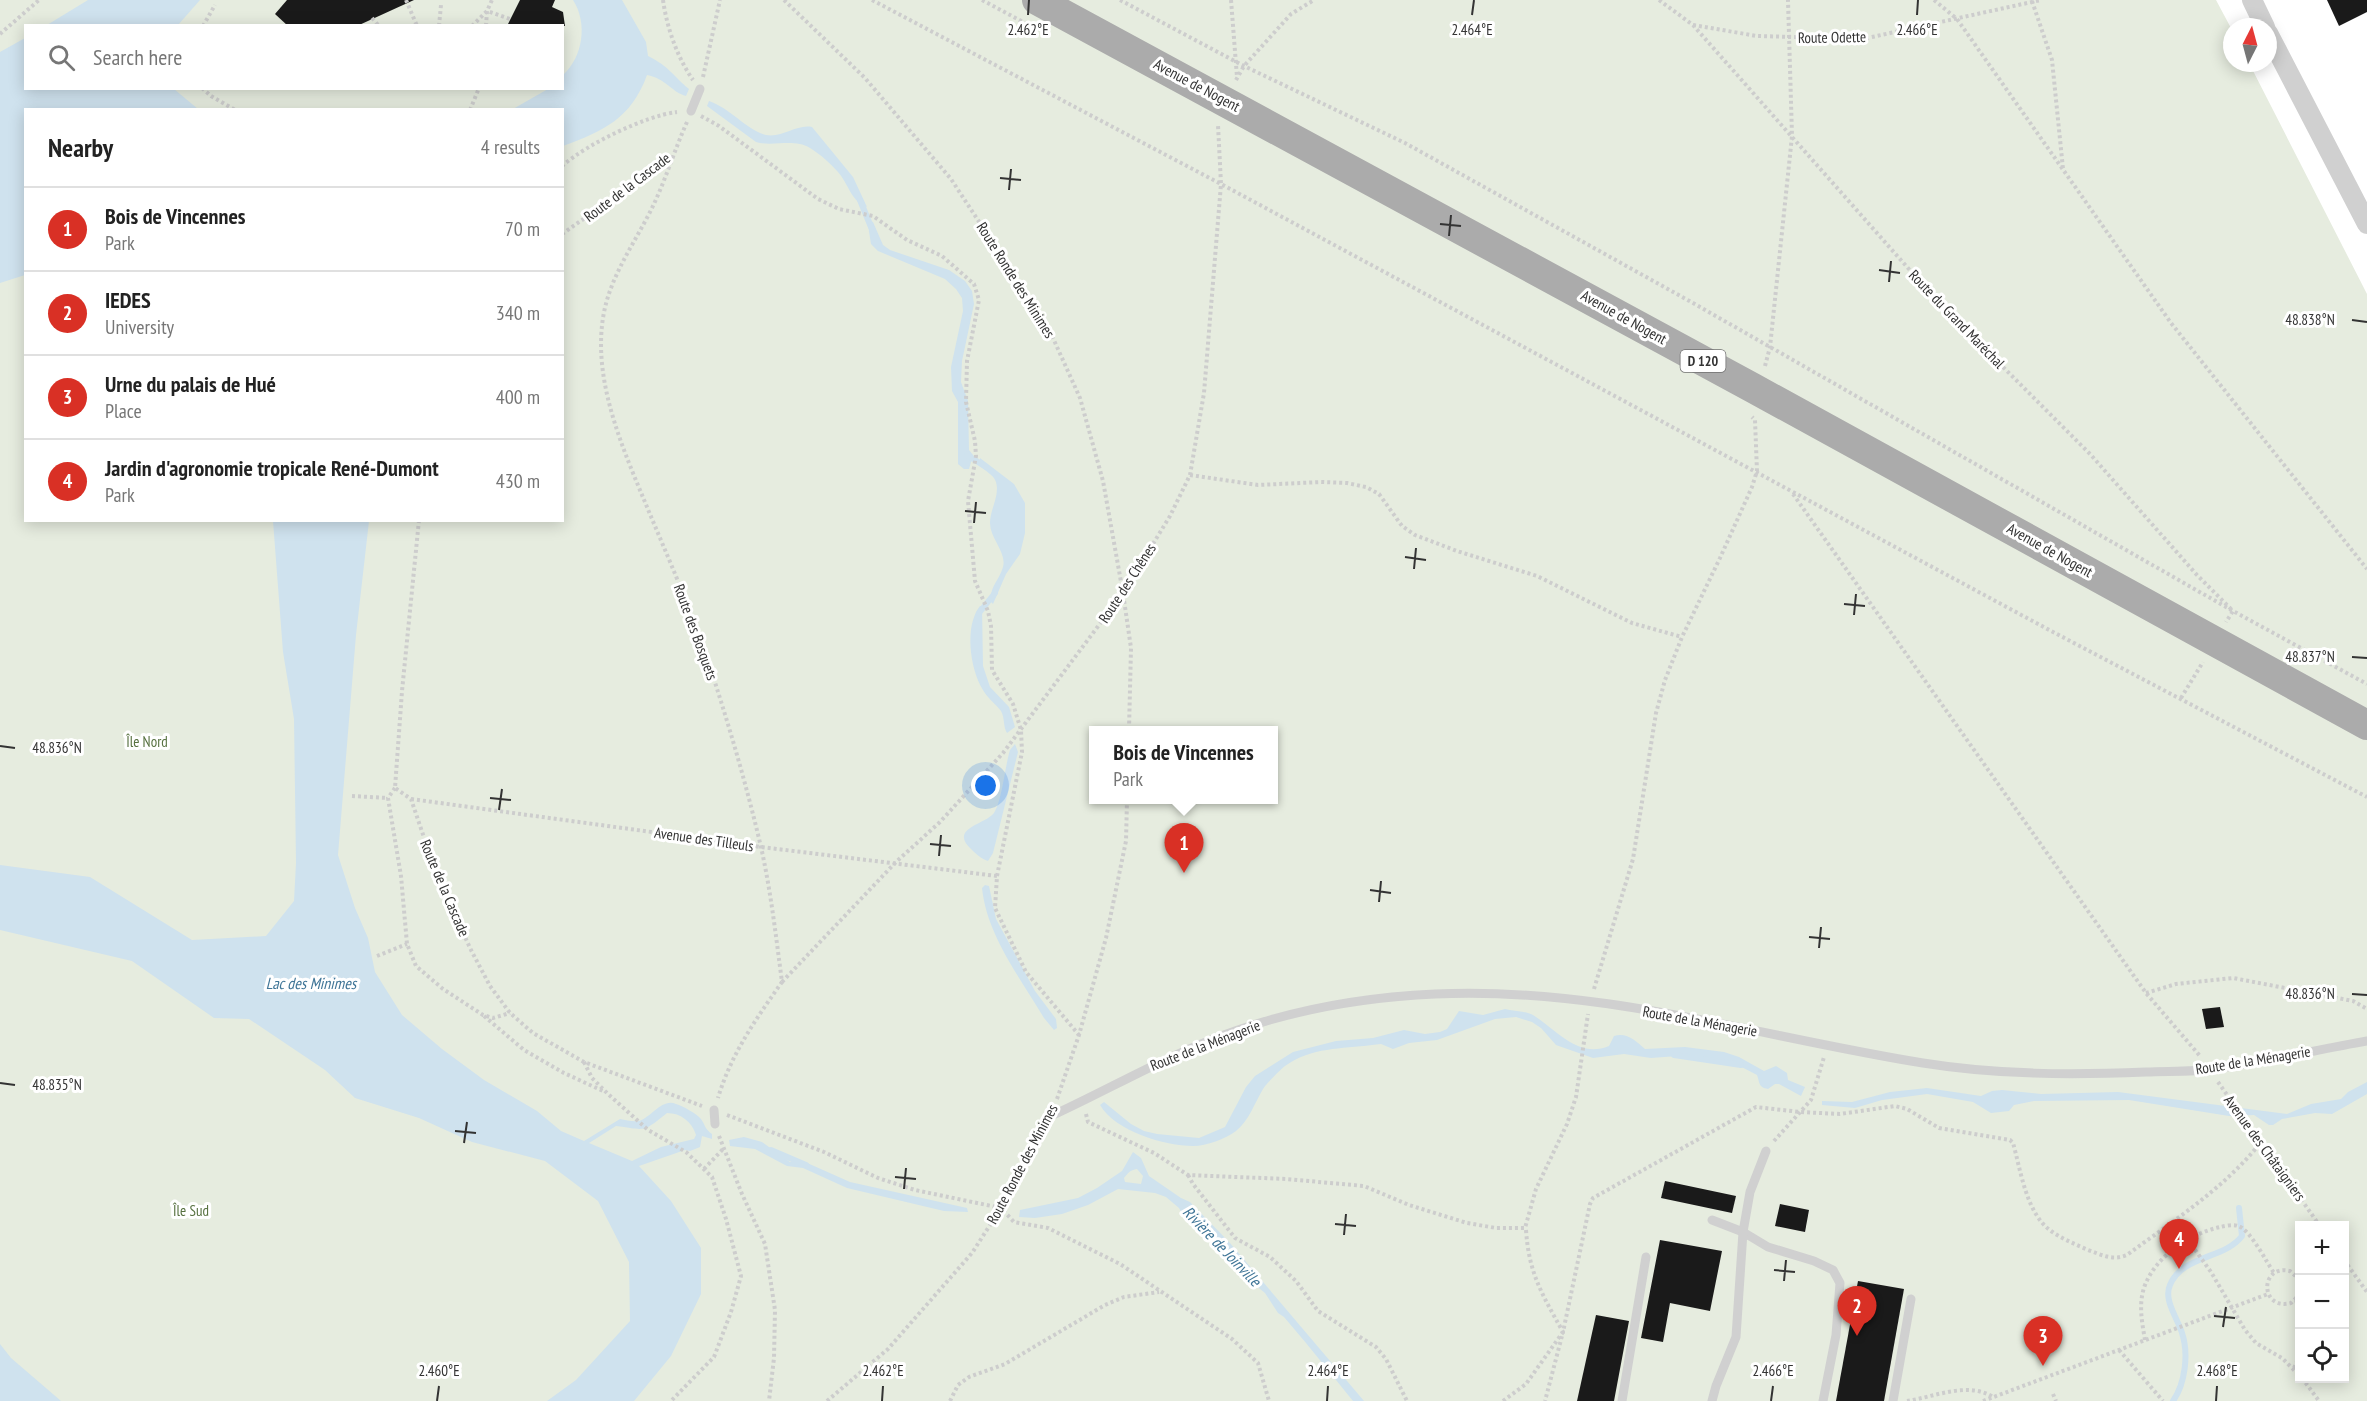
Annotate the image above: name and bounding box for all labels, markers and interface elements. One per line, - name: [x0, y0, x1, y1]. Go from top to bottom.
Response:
- north arrow: [2223, 18, 2277, 72]
- text: 2.462°E: [1007, 20, 1049, 39]
- text: 2.464°E: [1451, 20, 1493, 39]
- text: 2.466°E: [1896, 20, 1938, 39]
- search box: [24, 24, 564, 90]
- street label: Route Odette: [1798, 27, 1866, 47]
- icon: search: [45, 41, 78, 74]
- text: Search here: [93, 43, 182, 71]
- street label: Avenue de Nogent: [1151, 54, 1243, 116]
- text: Nearby: [48, 131, 113, 164]
- text: 4 results: [481, 134, 540, 160]
- street label: Route de la Cascade: [580, 148, 674, 226]
- text: Bois de Vincennes: [105, 202, 246, 230]
- text: 1: [63, 216, 72, 242]
- text: 70 m: [505, 216, 540, 242]
- street label: Route Ronde des Minimes: [973, 219, 1059, 341]
- text: Park: [105, 230, 135, 256]
- street label: Route du Grand Maréchal: [1905, 266, 2009, 373]
- text: IEDES: [105, 286, 151, 314]
- street label: Avenue de Nogent: [1578, 286, 1670, 348]
- text: 2: [63, 300, 72, 326]
- text: 340 m: [496, 300, 540, 326]
- text: 48.838°N: [2285, 310, 2335, 329]
- text: University: [105, 314, 174, 340]
- road number: D 120: [1680, 350, 1726, 372]
- text: Urne du palais de Hué: [105, 370, 276, 398]
- text: 3: [63, 384, 72, 410]
- text: 400 m: [496, 384, 540, 410]
- text: Place: [105, 398, 142, 424]
- text: Jardin d'agronomie tropicale René-Dumont: [105, 454, 439, 482]
- text: 4: [63, 468, 72, 494]
- text: 430 m: [496, 468, 540, 494]
- text: Park: [105, 482, 135, 508]
- street label: Avenue de Nogent: [2004, 519, 2096, 581]
- street label: Route des Chênes: [1094, 539, 1160, 627]
- street label: Route des Bosquets: [670, 581, 722, 683]
- text: 48.837°N: [2285, 647, 2335, 666]
- popup: [1089, 726, 1278, 804]
- park label: Île Nord: [125, 732, 168, 751]
- text: 48.836°N: [32, 738, 82, 757]
- text: Bois de Vincennes: [1113, 738, 1254, 766]
- text: Park: [1113, 766, 1143, 792]
- your location: [971, 771, 1000, 800]
- street label: Avenue des Tilleuls: [653, 823, 755, 855]
- pin: 1: [1164, 824, 1204, 873]
- street label: Route de la Cascade: [416, 837, 474, 939]
- water label: Lac des Minimes: [266, 973, 358, 993]
- text: 48.836°N: [2285, 984, 2335, 1003]
- street label: Route de la Ménagerie: [1641, 1002, 1759, 1040]
- street label: Route de la Ménagerie: [1147, 1015, 1263, 1075]
- street label: Route de la Ménagerie: [2194, 1042, 2312, 1078]
- text: 48.835°N: [32, 1075, 82, 1094]
- street label: Avenue des Châtaigniers: [2220, 1091, 2310, 1205]
- street label: Route Ronde des Minimes: [982, 1101, 1062, 1227]
- park label: Île Sud: [172, 1201, 209, 1220]
- water label: Rivière de Joinville: [1179, 1202, 1266, 1291]
- pin: 4: [2160, 1220, 2198, 1269]
- map controls: [2295, 1221, 2349, 1383]
- button: +: [2295, 1221, 2349, 1275]
- button: −: [2295, 1275, 2349, 1329]
- pin: 2: [1838, 1286, 1876, 1336]
- pin: 3: [2024, 1316, 2062, 1366]
- button: locate: [2295, 1329, 2349, 1383]
- text: 2.460°E: [418, 1361, 460, 1380]
- text: 2.462°E: [862, 1361, 904, 1380]
- text: 2.464°E: [1307, 1361, 1349, 1380]
- text: 2.466°E: [1752, 1361, 1794, 1380]
- text: 2.468°E: [2196, 1361, 2238, 1380]

